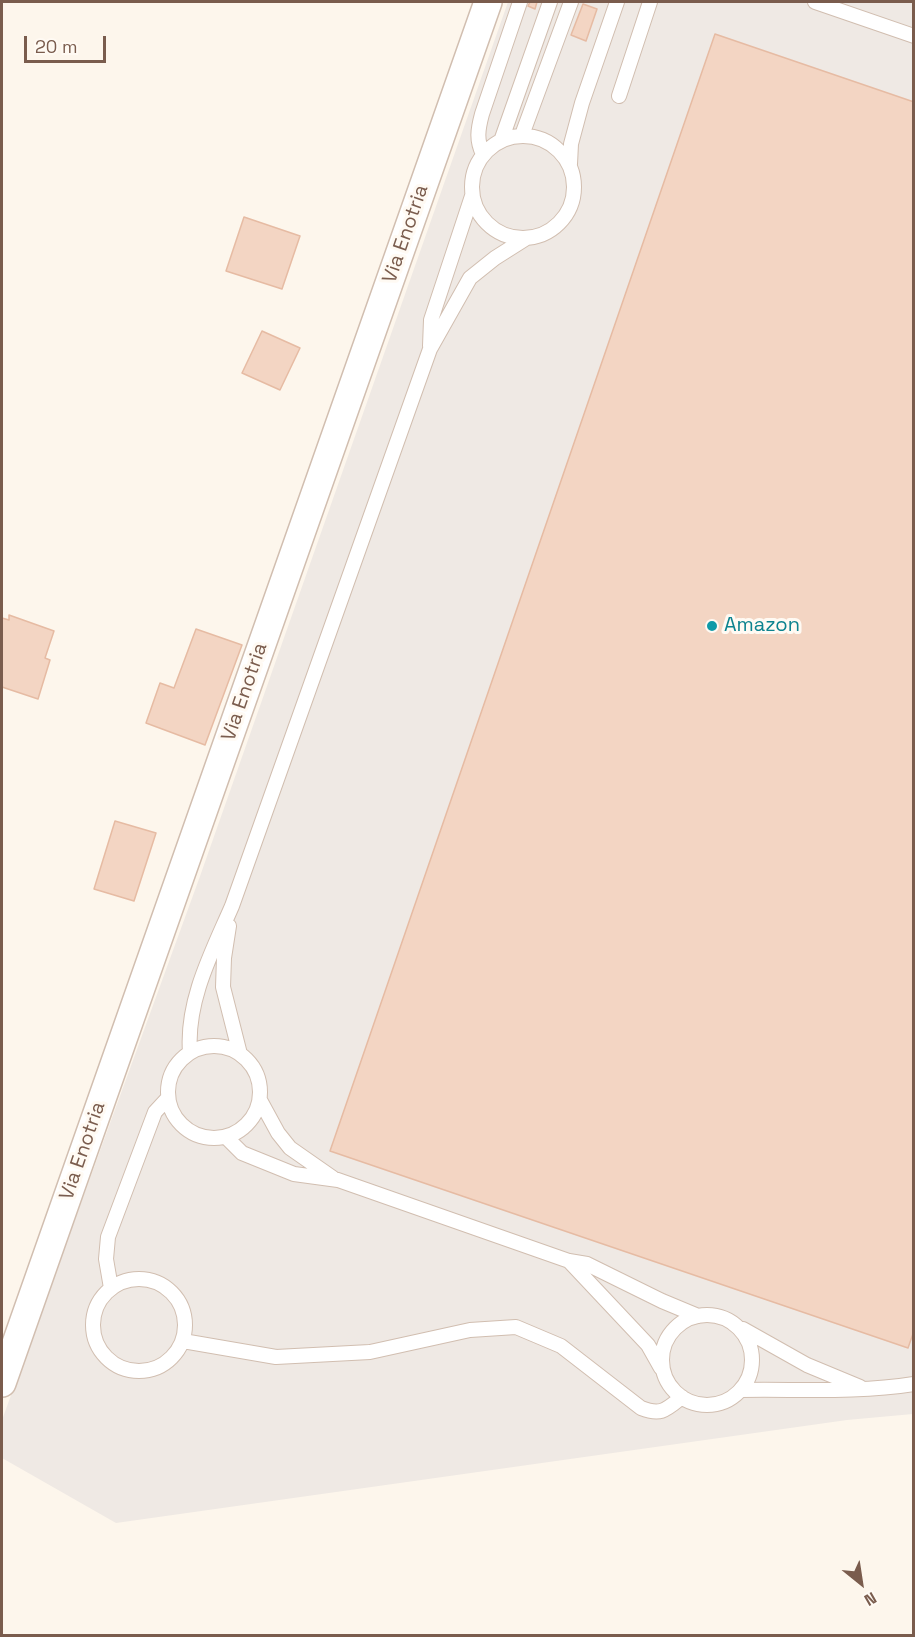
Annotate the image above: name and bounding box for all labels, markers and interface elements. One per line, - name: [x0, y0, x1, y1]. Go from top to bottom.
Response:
- scale bar: [27, 24, 110, 62]
- text: 20 m: [35, 35, 78, 58]
- street label: Via Enotria: [378, 182, 434, 286]
- place label: Amazon: [724, 614, 800, 638]
- marker: Amazon: [705, 619, 719, 633]
- street label: Via Enotria: [217, 640, 273, 744]
- street label: Via Enotria: [55, 1099, 111, 1203]
- north arrow: [831, 1553, 891, 1613]
- text: N: [860, 1587, 880, 1611]

